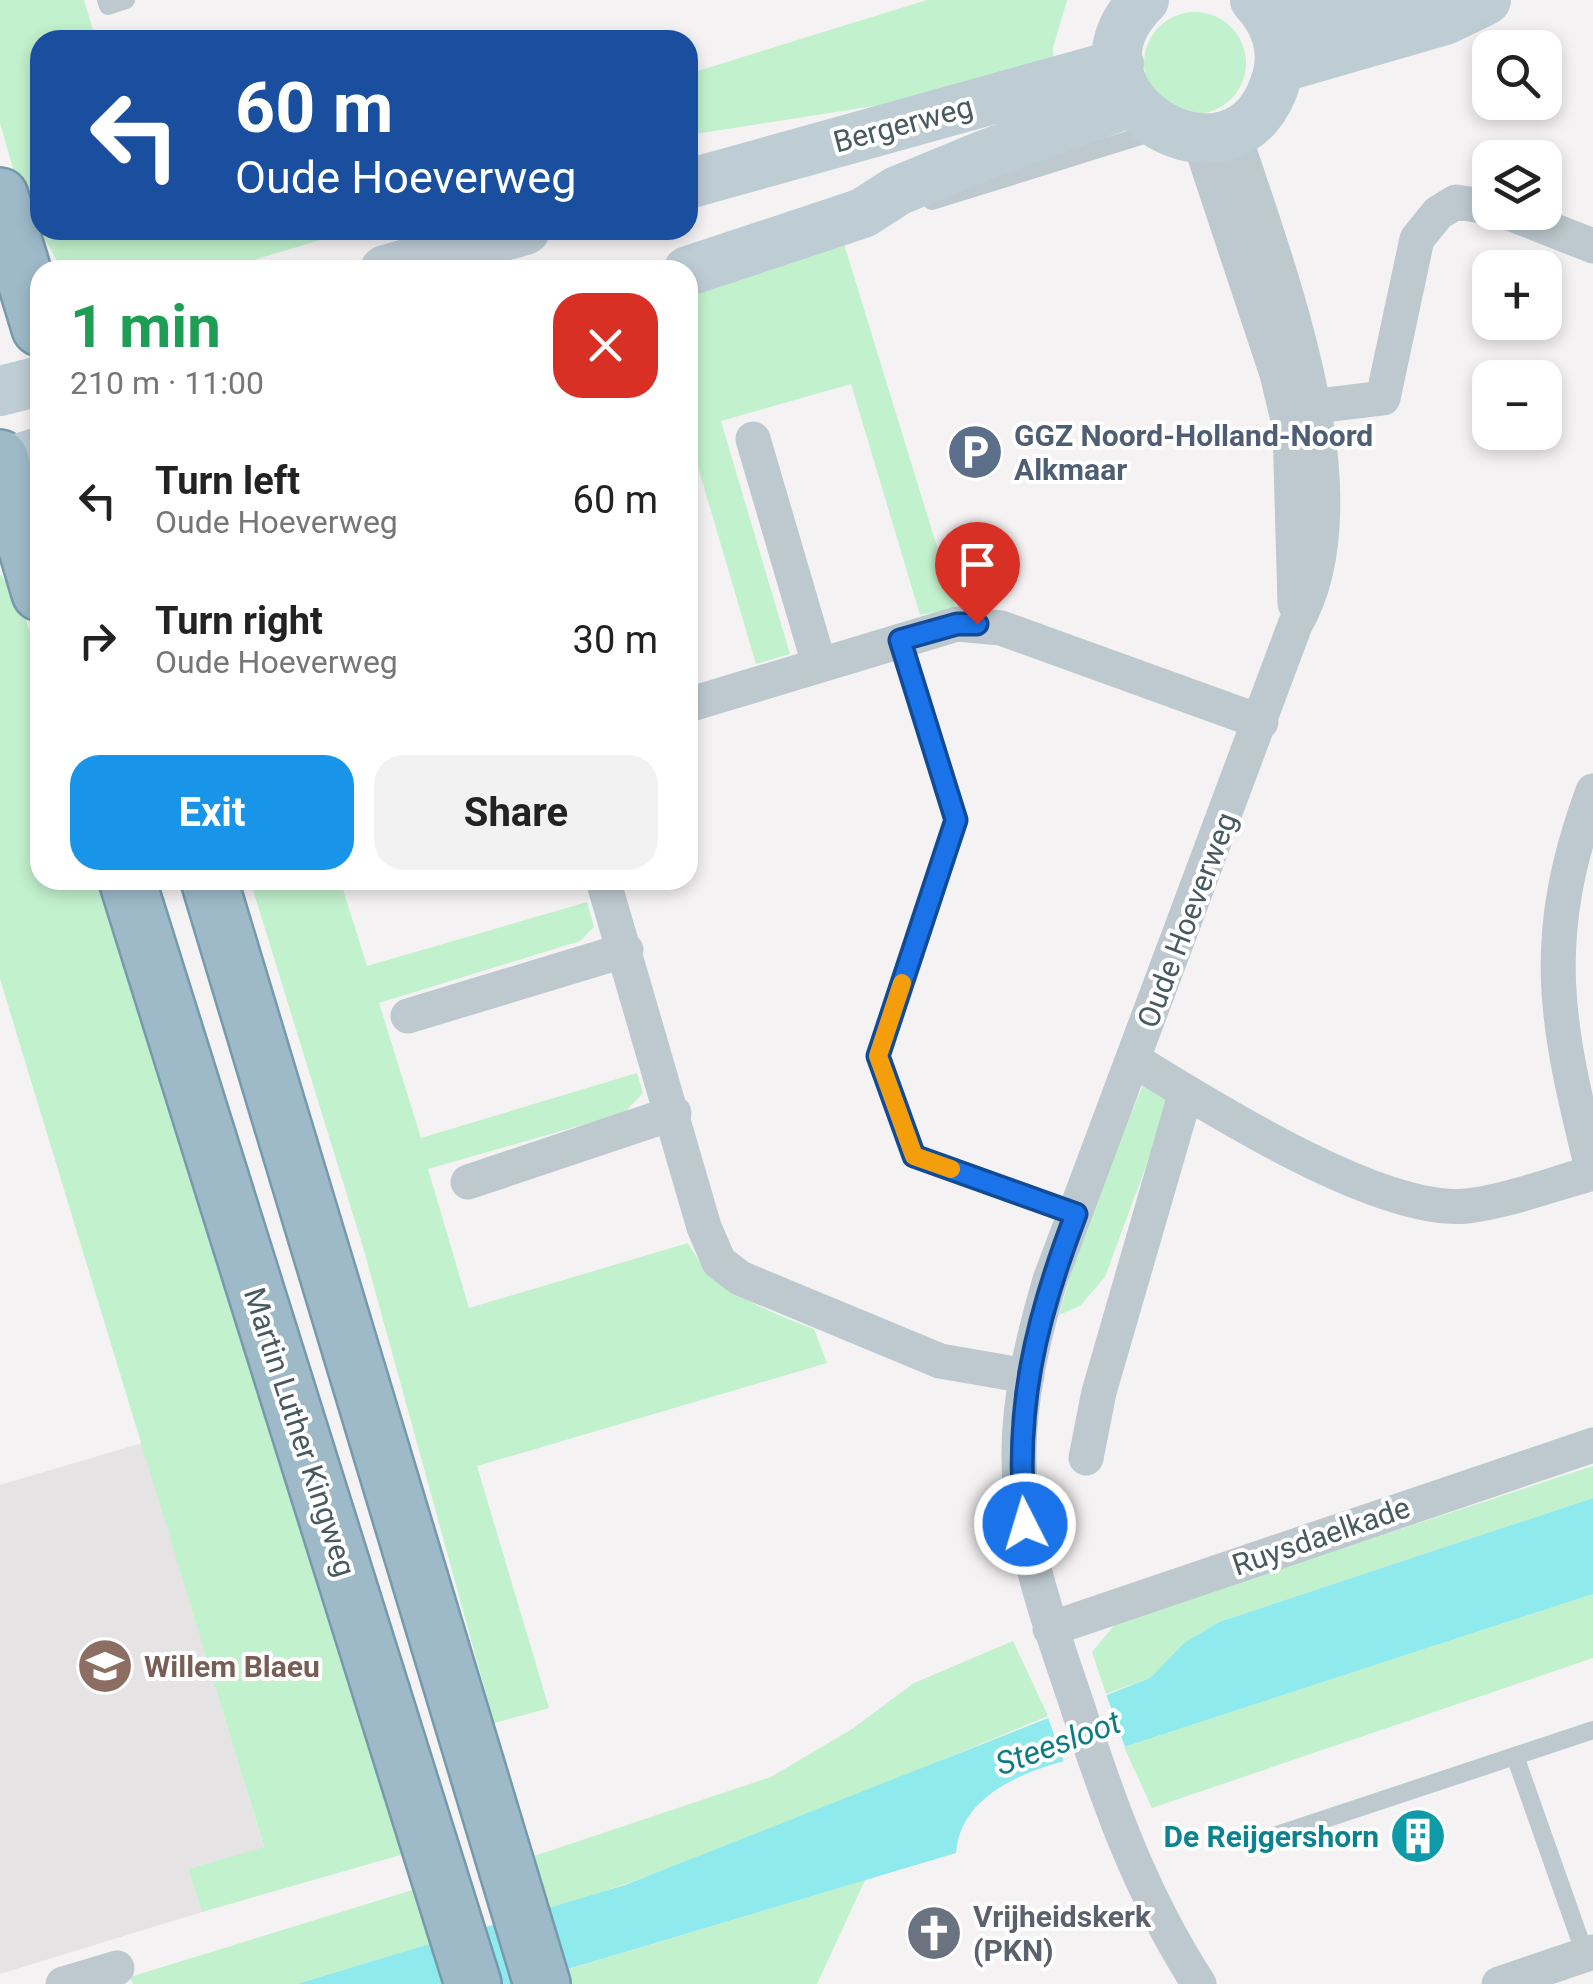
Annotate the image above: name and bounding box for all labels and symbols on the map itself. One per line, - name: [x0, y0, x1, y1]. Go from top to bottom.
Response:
- street label: Bergerweg: [829, 89, 977, 159]
- place label: GGZ Noord-Holland-Noord Alkmaar: [1014, 418, 1373, 487]
- parking icon: GGZ Noord-Holland-Noord Alkmaar: [945, 422, 1005, 482]
- pin: [935, 522, 1020, 625]
- street label: Oude Hoeverweg: [1130, 807, 1244, 1033]
- street label: Martin Luther Kingweg: [237, 1283, 363, 1581]
- position arrow: [973, 1472, 1077, 1576]
- street label: Ruysdaelkade: [1228, 1489, 1414, 1583]
- school or university icon: Willem Blaeu: [75, 1636, 135, 1696]
- place label: Willem Blaeu: [144, 1649, 320, 1684]
- water label: Steesloot: [990, 1703, 1127, 1783]
- building icon: De Reijgershorn: [1388, 1806, 1448, 1866]
- place label: De Reijgershorn: [1163, 1819, 1379, 1854]
- place label: Vrijheidskerk (PKN): [973, 1899, 1152, 1968]
- church icon: Vrijheidskerk (PKN): [904, 1903, 964, 1963]

